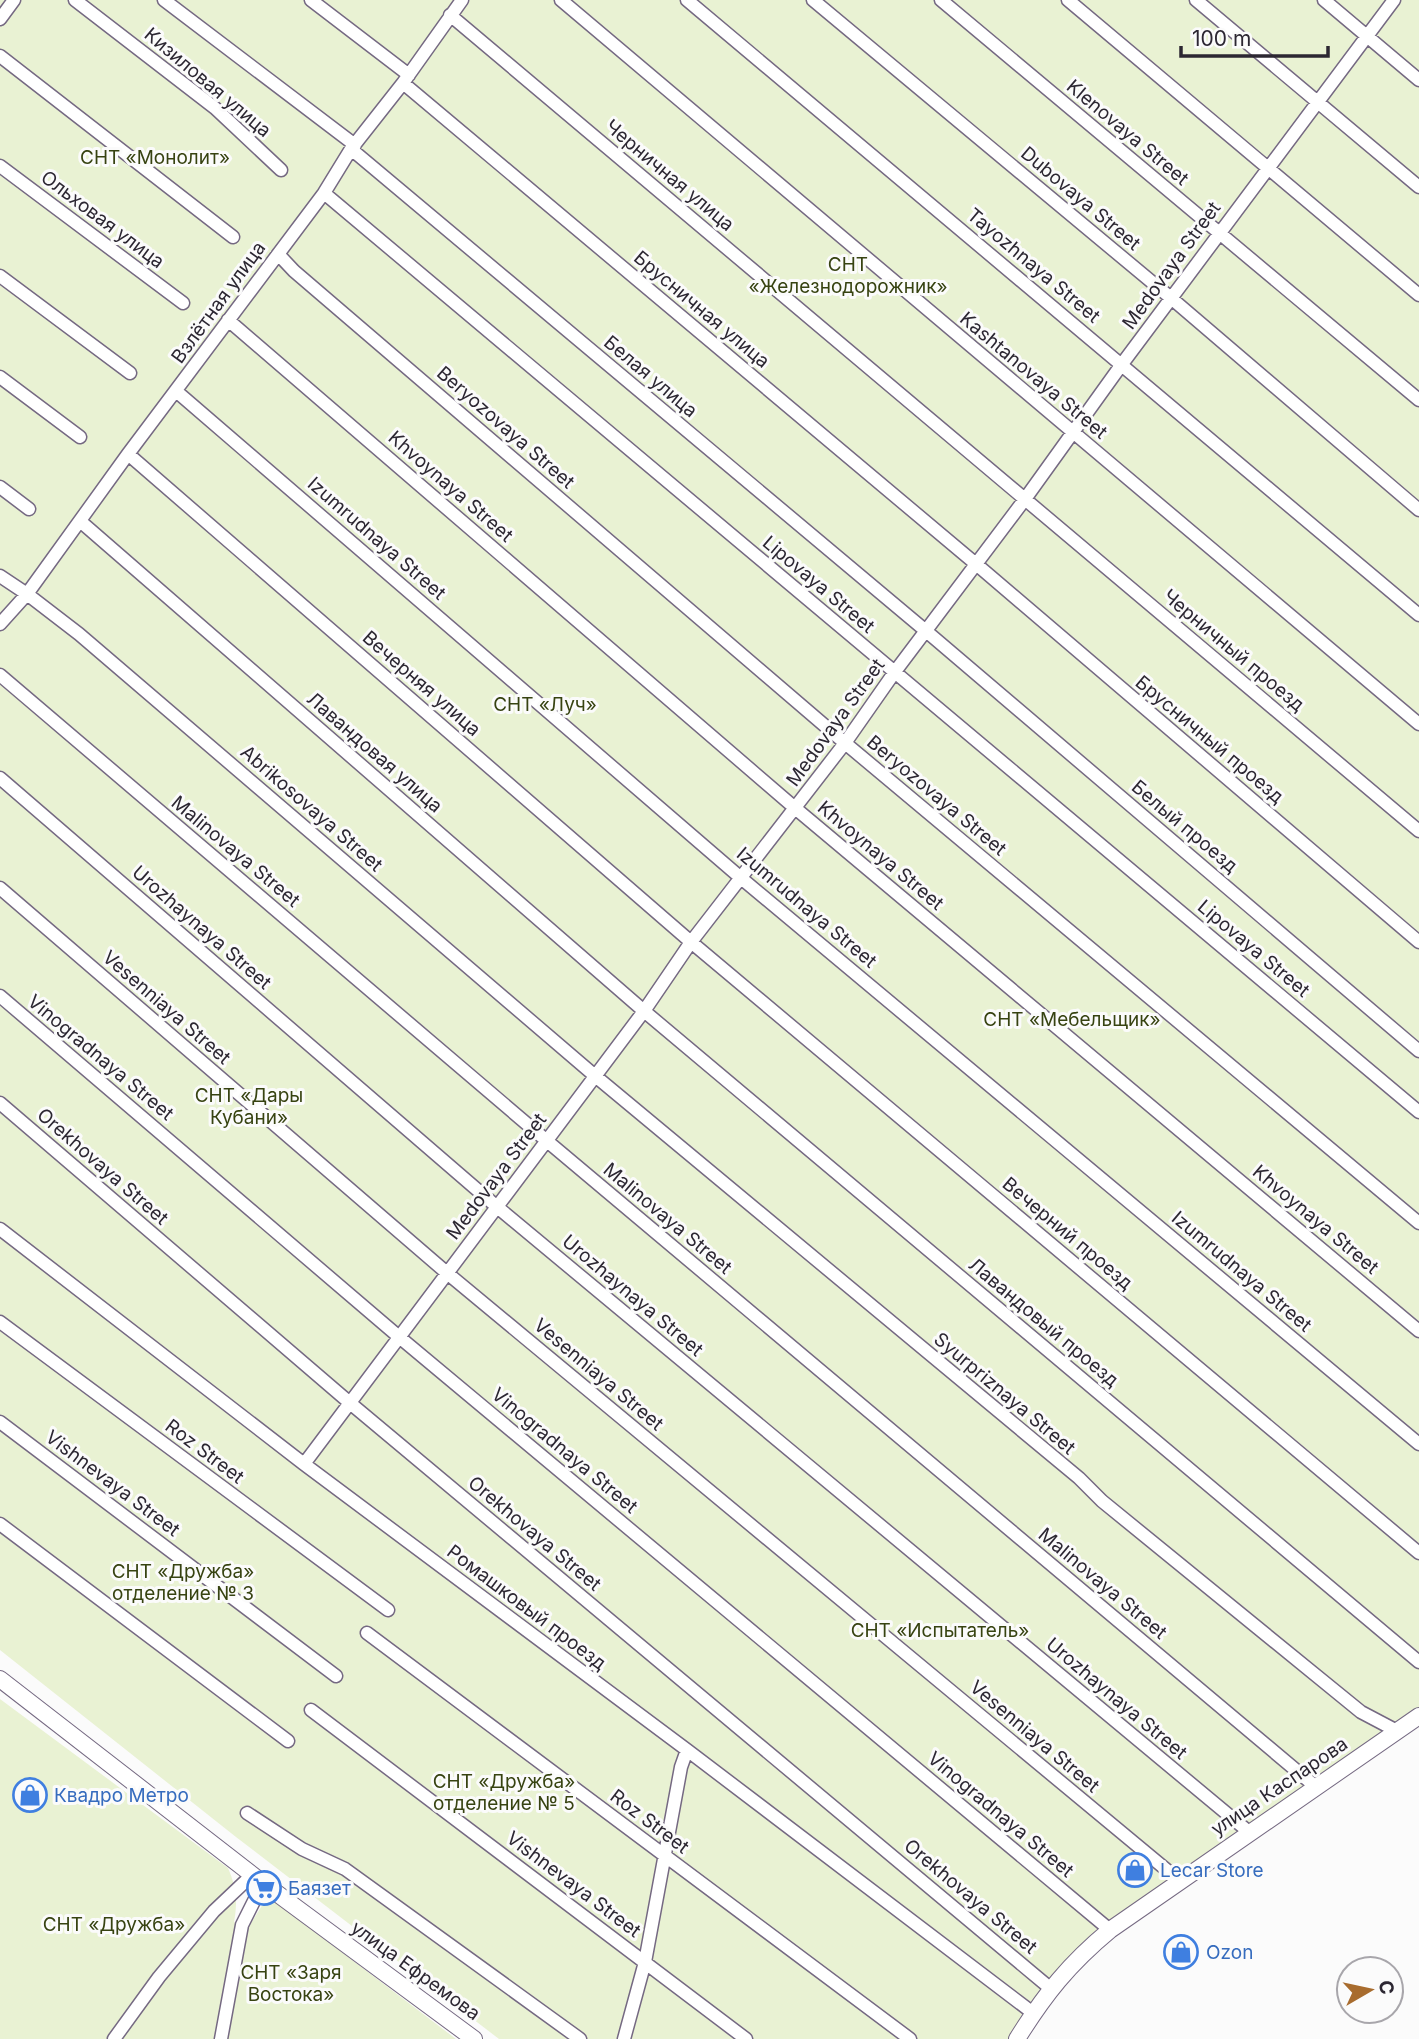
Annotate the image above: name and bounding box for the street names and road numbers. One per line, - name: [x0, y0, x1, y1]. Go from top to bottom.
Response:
- street label: Кизиловая улица: [140, 23, 276, 142]
- street label: Klenovaya Street: [1062, 75, 1193, 190]
- street label: Черничная улица: [601, 115, 739, 236]
- street label: Dubovaya Street: [1016, 142, 1145, 255]
- street label: Ольховая улица: [37, 166, 169, 273]
- street label: Medovaya Street: [1117, 197, 1225, 334]
- street label: Tayozhnaya Street: [963, 203, 1105, 328]
- street label: Взлётная улица: [167, 237, 270, 368]
- street label: Брусничная улица: [629, 246, 774, 373]
- street label: Kashtanovaya Street: [955, 307, 1112, 444]
- street label: Белая улица: [599, 331, 702, 422]
- street label: Beryozovaya Street: [432, 361, 579, 493]
- street label: Khvoynaya Street: [384, 426, 518, 547]
- street label: Izumrudnaya Street: [303, 472, 450, 605]
- street label: Lipovaya Street: [758, 531, 879, 638]
- street label: Черничный проезд: [1158, 584, 1309, 716]
- street label: Вечерняя улица: [358, 626, 485, 741]
- street label: Medovaya Street: [781, 654, 889, 791]
- street label: Брусничный проезд: [1131, 671, 1289, 808]
- street label: Лавандовая улица: [302, 687, 447, 818]
- street label: Beryozovaya Street: [862, 730, 1011, 860]
- street label: Abrikosovaya Street: [236, 741, 387, 876]
- street label: Белый проезд: [1127, 775, 1242, 877]
- street label: Malinovaya Street: [167, 791, 305, 912]
- street label: Khvoynaya Street: [813, 796, 948, 915]
- street label: Izumrudnaya Street: [732, 842, 881, 973]
- street label: Urozhaynaya Street: [127, 861, 276, 994]
- street label: Lipovaya Street: [1193, 895, 1314, 1002]
- street label: Vesenniaya Street: [98, 946, 235, 1069]
- street label: Vinogradnaya Street: [23, 990, 178, 1125]
- street label: Orekhovaya Street: [32, 1103, 173, 1230]
- street label: Medovaya Street: [441, 1109, 551, 1244]
- street label: Malinovaya Street: [599, 1158, 737, 1279]
- street label: Khvoynaya Street: [1248, 1160, 1383, 1279]
- street label: Вечерний проезд: [998, 1172, 1138, 1295]
- street label: Izumrudnaya Street: [1167, 1206, 1316, 1337]
- street label: Urozhaynaya Street: [558, 1230, 708, 1361]
- street label: Лавандовый проезд: [964, 1253, 1123, 1392]
- street label: Vesenniaya Street: [529, 1314, 668, 1435]
- street label: Syurpriznaya Street: [929, 1328, 1080, 1459]
- street label: Vinogradnaya Street: [487, 1383, 642, 1518]
- street label: Roz Street: [161, 1414, 249, 1488]
- street label: Vishnevaya Street: [41, 1425, 184, 1541]
- street label: Orekhovaya Street: [464, 1471, 606, 1596]
- street label: Malinovaya Street: [1034, 1523, 1172, 1644]
- street label: Ромашковый проезд: [443, 1540, 611, 1675]
- street label: Urozhaynaya Street: [1042, 1633, 1192, 1764]
- street label: Vesenniaya Street: [965, 1676, 1104, 1797]
- street label: улица Каспарова: [1207, 1732, 1352, 1841]
- street label: Vinogradnaya Street: [923, 1747, 1078, 1882]
- street label: Roz Street: [606, 1784, 694, 1858]
- street label: Vishnevaya Street: [502, 1826, 645, 1942]
- street label: Orekhovaya Street: [900, 1834, 1042, 1959]
- street label: улица Ефремова: [347, 1916, 485, 2025]

